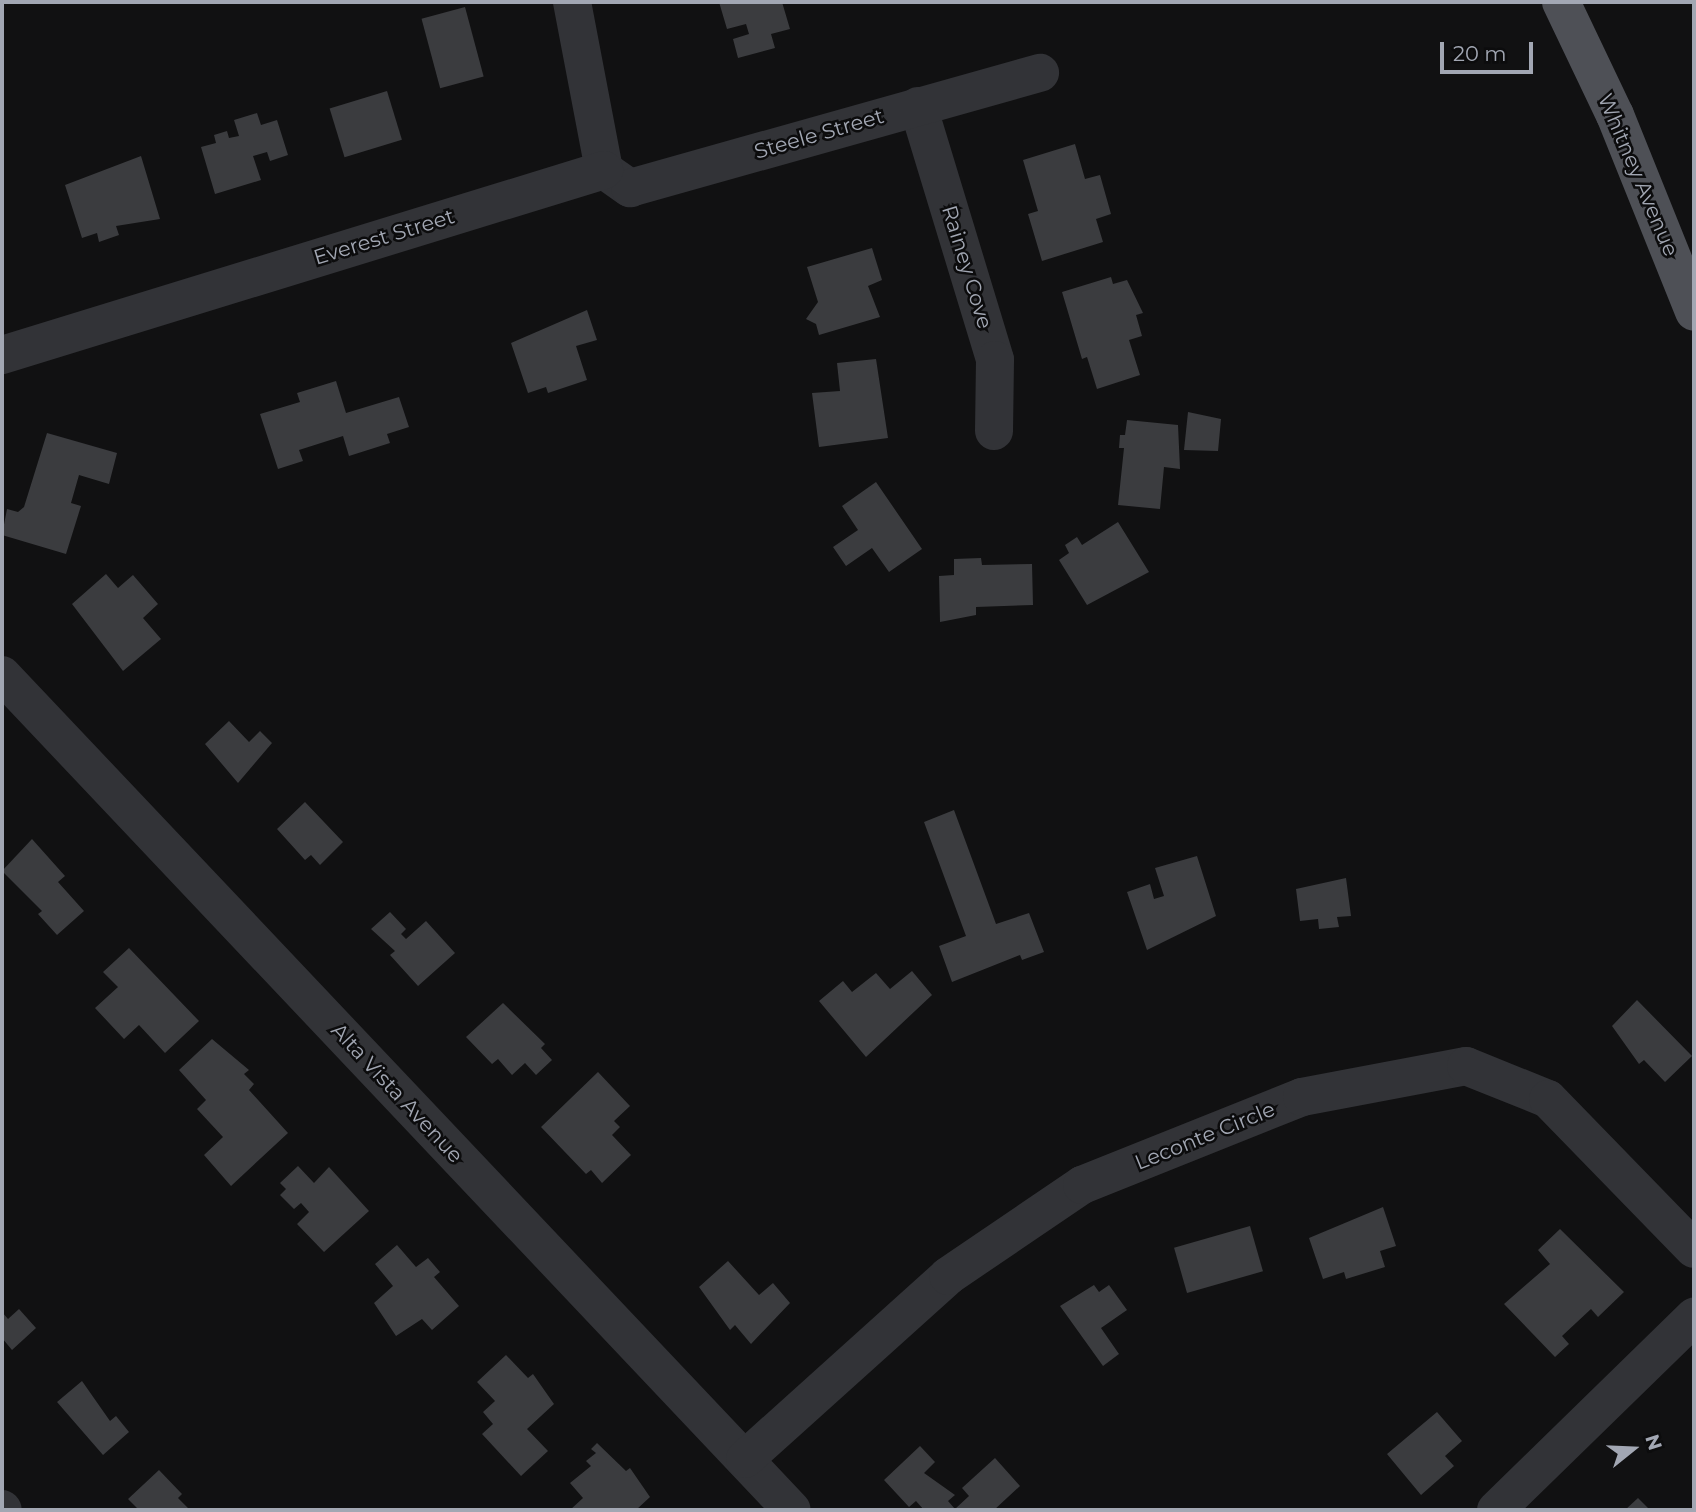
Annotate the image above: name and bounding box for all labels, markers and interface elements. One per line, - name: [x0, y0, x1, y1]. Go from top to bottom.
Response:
- scale bar: [1444, 28, 1537, 72]
- text: 20 m: [1453, 41, 1507, 66]
- street label: Whitney Avenue: [1592, 90, 1684, 260]
- street label: Steele Street: [751, 103, 887, 165]
- street label: Rainey Cove: [936, 202, 998, 332]
- street label: Everest Street: [310, 204, 458, 270]
- street label: Alta Vista Avenue: [326, 1018, 468, 1168]
- street label: Leconte Circle: [1131, 1096, 1279, 1176]
- north arrow: [1598, 1414, 1668, 1484]
- text: N: [1640, 1431, 1667, 1453]

